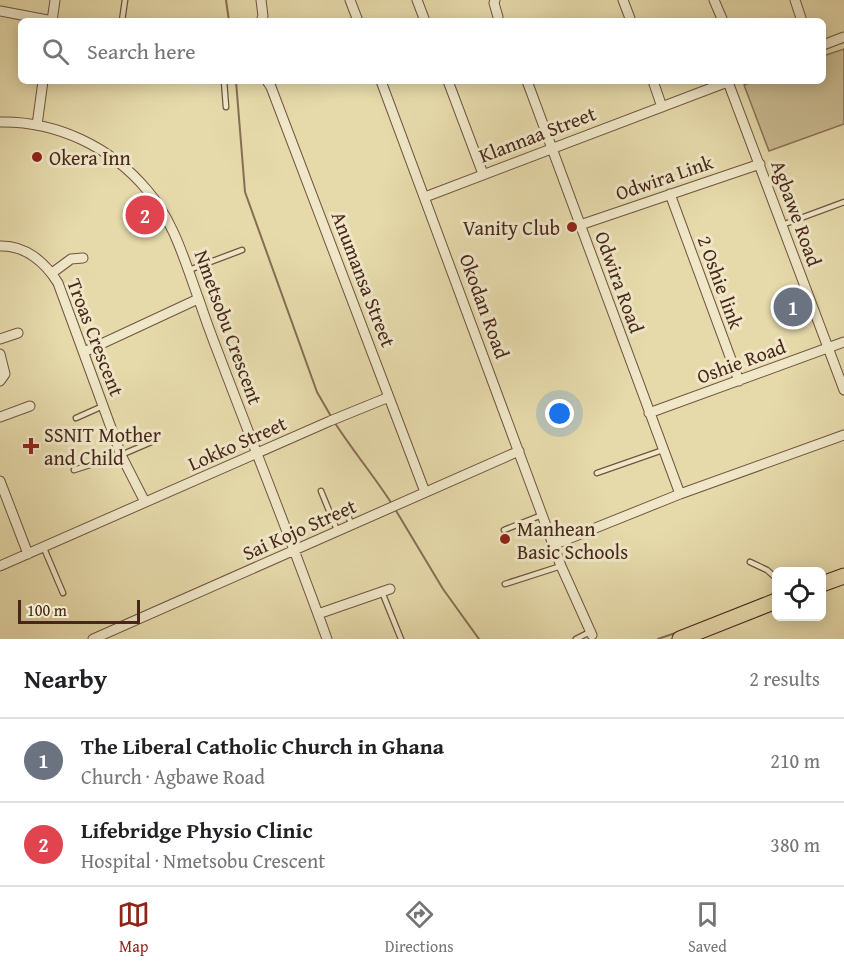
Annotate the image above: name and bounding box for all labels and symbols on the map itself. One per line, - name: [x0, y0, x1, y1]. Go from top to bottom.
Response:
- street label: Klannaa Street: [474, 98, 600, 170]
- place label: Okera Inn: [49, 143, 131, 172]
- street label: Odwira Link: [611, 147, 717, 207]
- marker: Okera Inn: [30, 150, 44, 164]
- street label: Agbawe Road: [764, 156, 830, 270]
- pin: 2: [126, 192, 164, 238]
- street label: Anumansa Street: [325, 207, 403, 351]
- place label: Vanity Club: [463, 213, 560, 242]
- marker: Vanity Club: [565, 220, 579, 234]
- street label: Odwira Road: [588, 227, 652, 337]
- street label: 2 Oshie link: [691, 231, 752, 334]
- street label: Nmetsobu Crescent: [188, 246, 270, 408]
- street label: Okodan Road: [453, 249, 517, 363]
- street label: Troas Crescent: [60, 274, 132, 400]
- pin: 1: [774, 284, 812, 330]
- street label: Oshie Road: [693, 331, 790, 390]
- your location: [545, 399, 574, 428]
- street label: Lokko Street: [183, 408, 291, 478]
- place label: SSNIT Mother and Child: [44, 420, 161, 472]
- marker: SSNIT Mother and Child: [22, 437, 40, 455]
- street label: Sai Kojo Street: [237, 491, 361, 567]
- place label: Manhean Basic Schools: [517, 514, 628, 566]
- marker: Manhean Basic Schools: [498, 532, 512, 546]
- scale bar: [18, 597, 140, 624]

